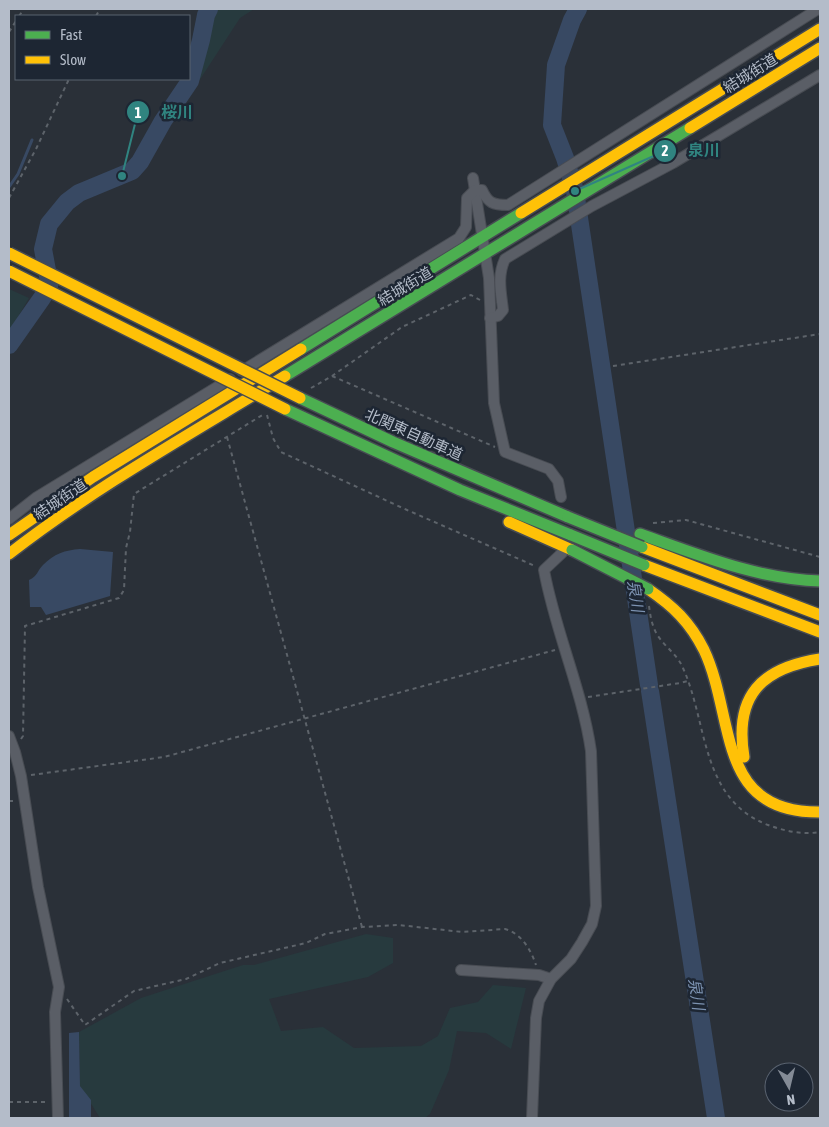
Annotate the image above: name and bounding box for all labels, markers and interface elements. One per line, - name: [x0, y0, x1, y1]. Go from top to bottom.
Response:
- legend: [15, 15, 190, 80]
- text: Fast: [60, 26, 82, 43]
- street label: 結城街道: [720, 50, 780, 96]
- text: Slow: [60, 51, 86, 68]
- callout: 桜川: [126, 97, 203, 128]
- text: 桜川: [161, 103, 193, 121]
- text: 1: [134, 104, 142, 121]
- callout: 泉川: [653, 135, 730, 166]
- text: 泉川: [688, 141, 720, 159]
- text: 2: [661, 142, 669, 159]
- street label: 結城街道: [375, 263, 435, 309]
- street label: 北関東自動車道: [363, 405, 465, 463]
- street label: 結城街道: [30, 475, 90, 523]
- water label: 泉川: [625, 579, 648, 615]
- water label: 泉川: [686, 977, 709, 1013]
- north arrow: [764, 1062, 814, 1112]
- text: N: [786, 1091, 796, 1108]

